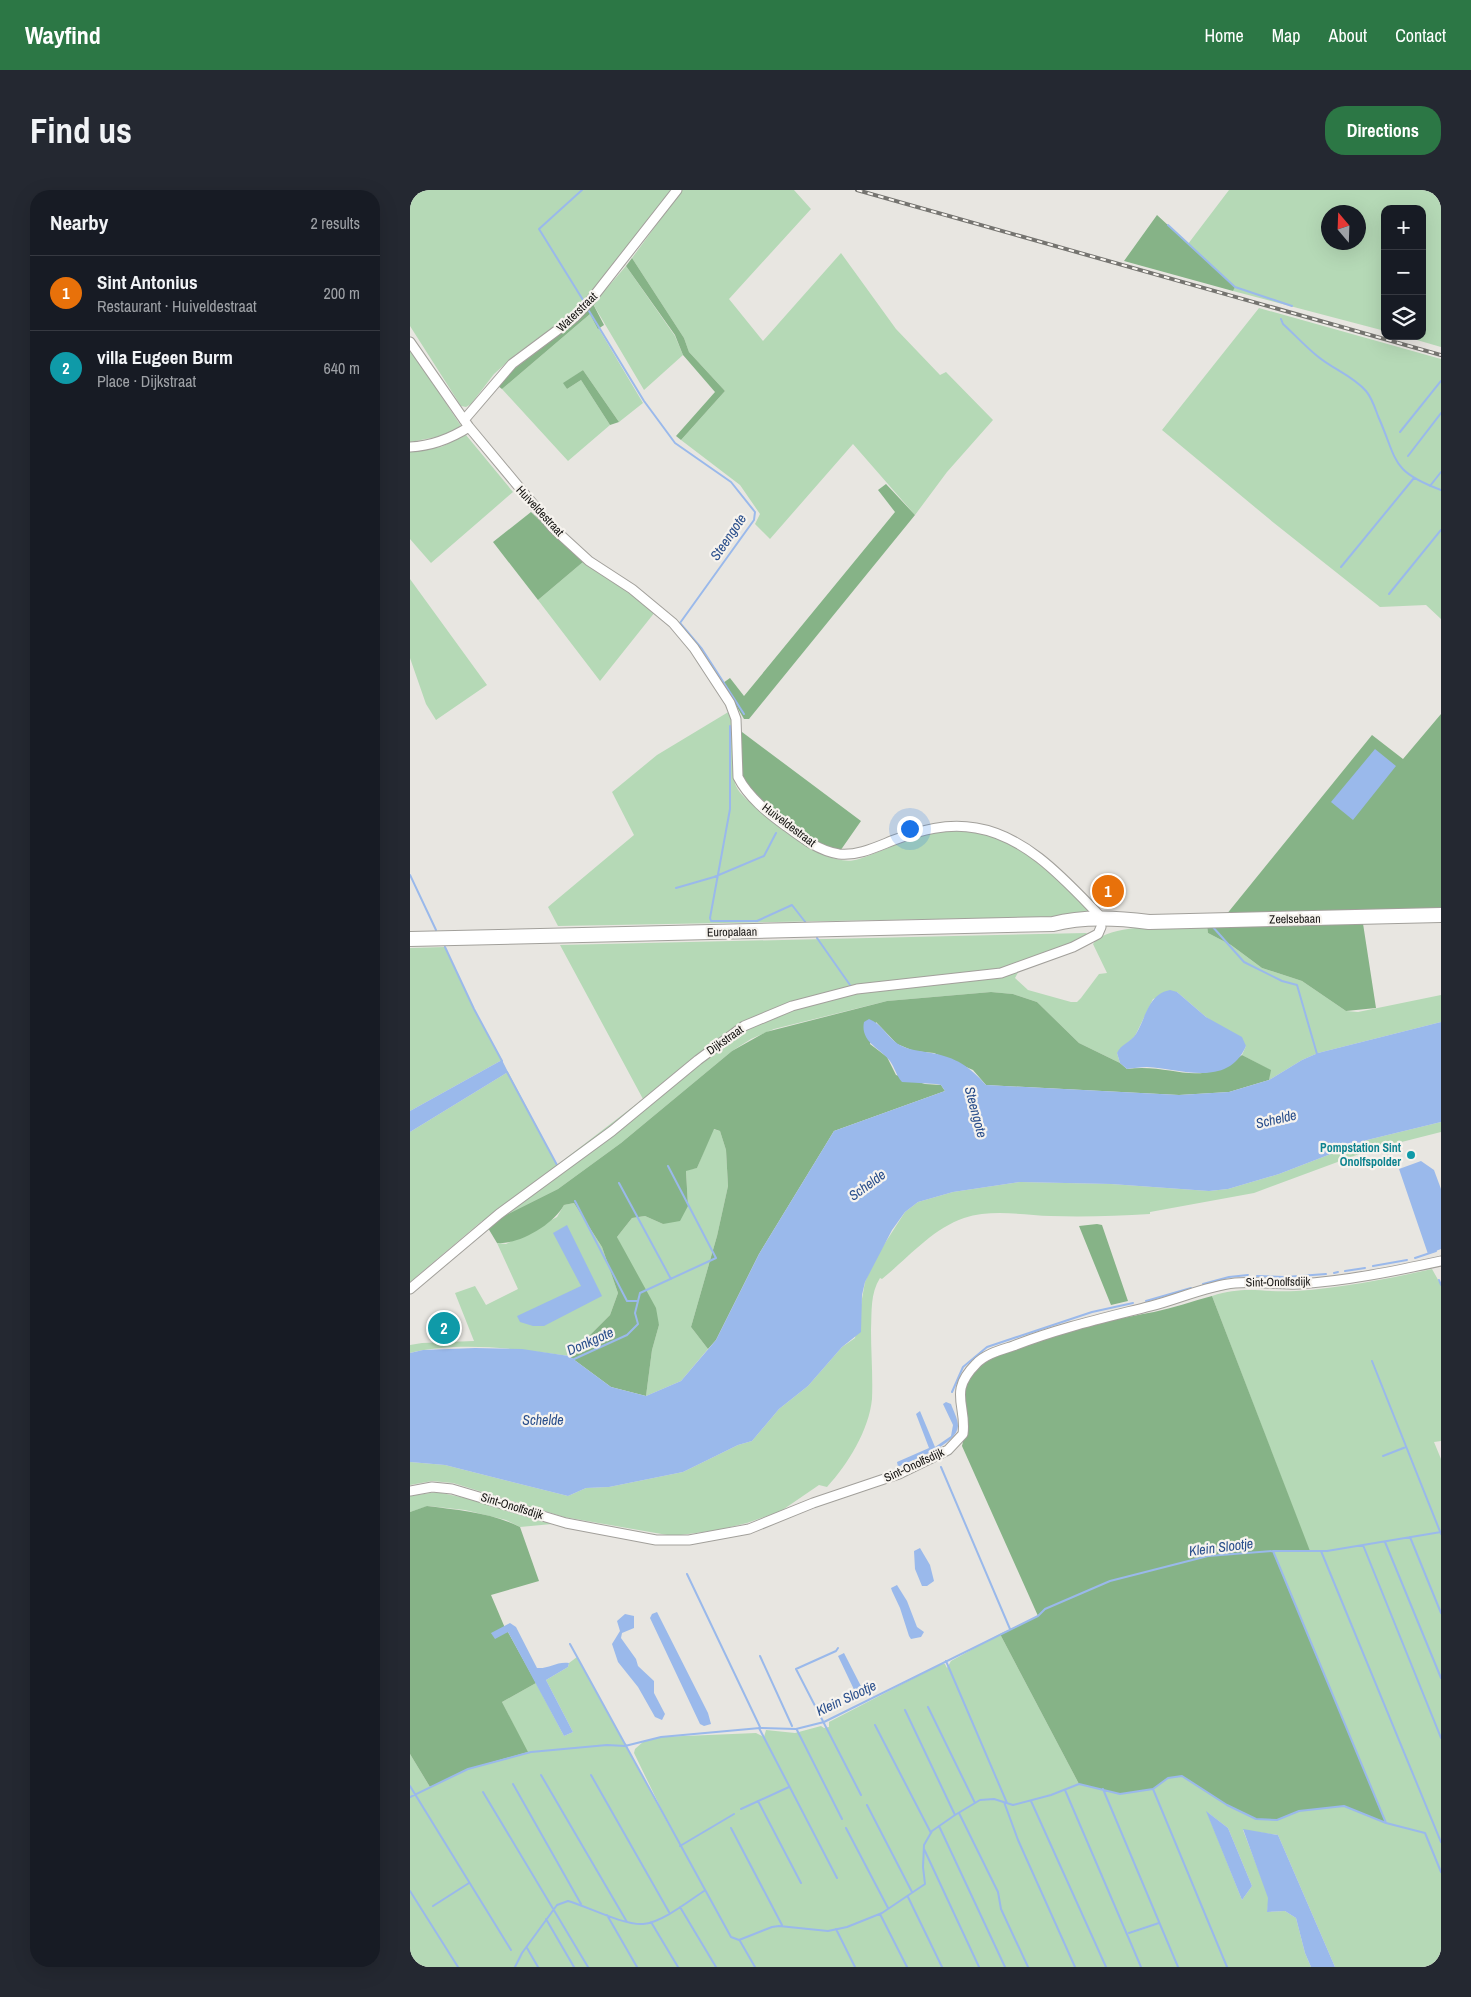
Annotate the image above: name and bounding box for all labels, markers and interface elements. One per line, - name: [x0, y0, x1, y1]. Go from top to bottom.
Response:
- text: Wayfind: [25, 19, 101, 51]
- text: Home: [1204, 23, 1244, 48]
- text: Map: [1272, 23, 1301, 48]
- text: About: [1329, 23, 1367, 48]
- text: Contact: [1395, 23, 1446, 48]
- button: Directions: [1325, 106, 1441, 155]
- text: Find us: [30, 107, 132, 154]
- north arrow: [1321, 205, 1366, 250]
- map controls: [1381, 205, 1426, 340]
- button: +: [1381, 205, 1426, 250]
- text: Nearby: [50, 208, 108, 237]
- text: 2 results: [310, 212, 360, 234]
- button: −: [1381, 250, 1426, 295]
- text: Sint Antonius: [97, 269, 198, 295]
- text: 1: [62, 282, 70, 304]
- text: 200 m: [324, 282, 360, 304]
- street label: Waterstraat: [553, 289, 601, 335]
- text: Restaurant · Huiveldestraat: [97, 295, 257, 317]
- button: layers: [1381, 295, 1426, 340]
- text: villa Eugeen Burm: [97, 344, 233, 370]
- text: 2: [62, 357, 70, 379]
- text: 640 m: [324, 357, 360, 379]
- text: Place · Dijkstraat: [97, 370, 196, 392]
- street label: Huiveldestraat: [513, 482, 568, 540]
- water label: Steengote: [706, 510, 750, 564]
- street label: Huiveldestraat: [759, 800, 819, 851]
- your location: [897, 816, 923, 842]
- pin: 1: [1092, 872, 1124, 910]
- street label: Zeelsebaan: [1269, 911, 1321, 927]
- street label: Europalaan: [707, 924, 757, 940]
- street label: Dijkstraat: [703, 1021, 747, 1058]
- water label: Steengote: [961, 1084, 991, 1140]
- water label: Schelde: [1254, 1106, 1298, 1132]
- place label: Pompstation Sint Onolfspolder: [1320, 1140, 1402, 1170]
- marker: Pompstation Sint Onolfspolder: [1405, 1149, 1417, 1161]
- water label: Schelde: [845, 1166, 889, 1204]
- street label: Sint-Onolfsdijk: [1246, 1273, 1310, 1291]
- pin: 2: [428, 1309, 460, 1347]
- water label: Donkgote: [564, 1323, 616, 1359]
- water label: Schelde: [522, 1411, 564, 1429]
- street label: Sint-Onolfsdijk: [881, 1444, 947, 1486]
- street label: Sint-Onolfsdijk: [479, 1489, 545, 1523]
- water label: Klein Slootje: [1188, 1534, 1254, 1560]
- water label: Klein Slootje: [813, 1676, 879, 1720]

